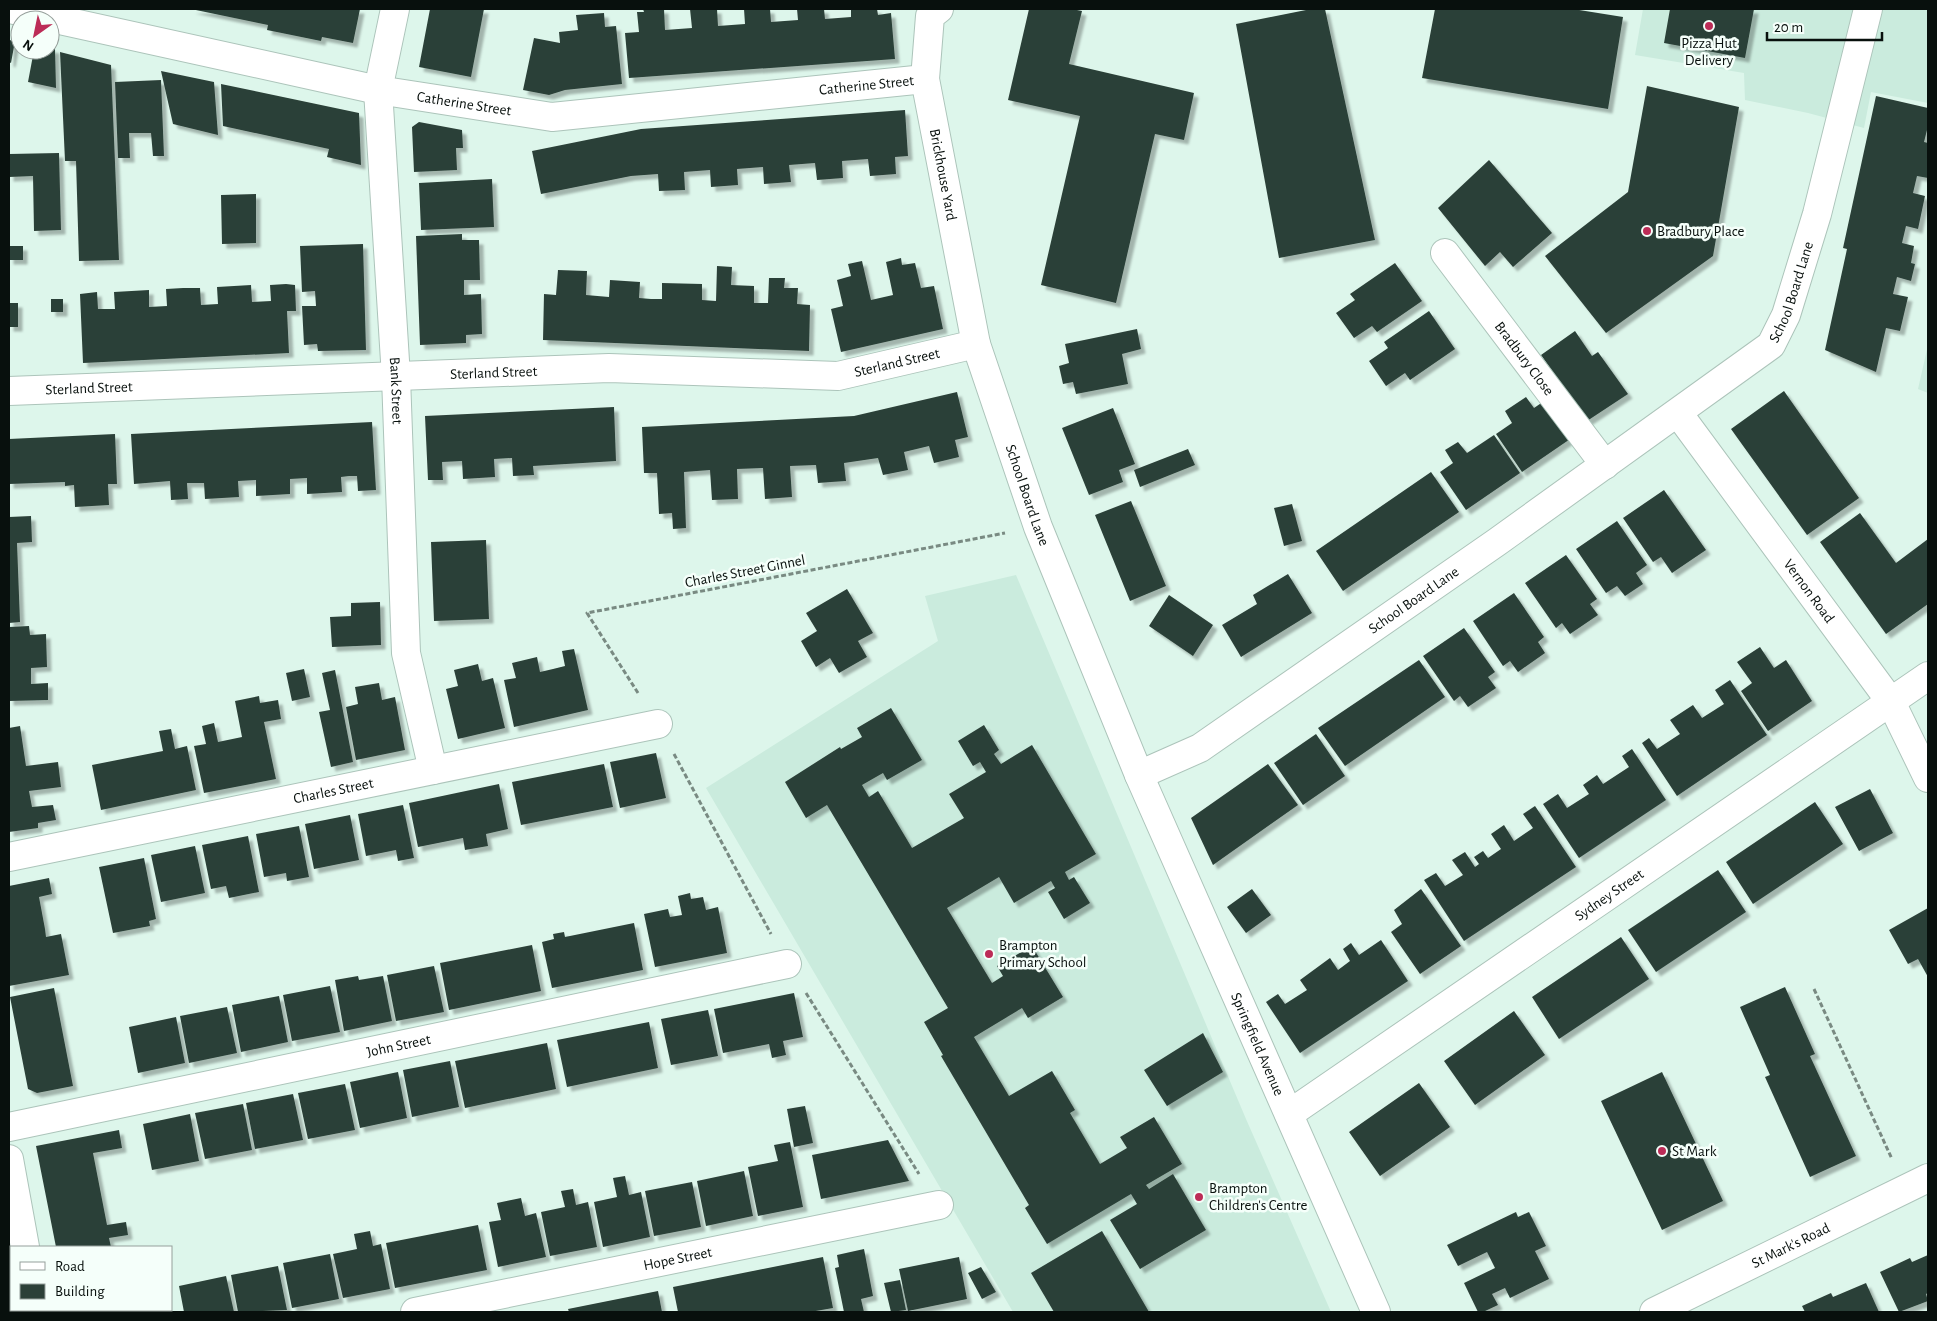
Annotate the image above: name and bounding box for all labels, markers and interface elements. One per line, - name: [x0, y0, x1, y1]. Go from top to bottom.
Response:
- north arrow: [10, 10, 60, 60]
- scale bar: [1767, 10, 1882, 42]
- marker: Pizza Hut Delivery: [1703, 20, 1715, 32]
- text: 20 m: [1774, 20, 1803, 35]
- place label: Pizza Hut Delivery: [1681, 36, 1737, 68]
- text: N: [21, 37, 36, 54]
- street label: Catherine Street: [818, 73, 915, 98]
- street label: Catherine Street: [416, 89, 513, 119]
- street label: Brickhouse Yard: [927, 128, 959, 222]
- place label: Bradbury Place: [1657, 224, 1745, 239]
- marker: Bradbury Place: [1641, 225, 1653, 237]
- street label: School Board Lane: [1766, 240, 1816, 345]
- street label: Bradbury Close: [1492, 319, 1557, 398]
- street label: Sterland Street: [853, 346, 941, 380]
- street label: Bank Street: [387, 357, 405, 425]
- street label: Sterland Street: [450, 364, 538, 382]
- street label: Sterland Street: [45, 379, 133, 398]
- street label: School Board Lane: [1003, 443, 1052, 548]
- street label: Charles Street Ginnel: [684, 552, 807, 591]
- street label: Vernon Road: [1781, 557, 1837, 626]
- street label: School Board Lane: [1366, 564, 1462, 637]
- street label: Charles Street: [292, 775, 375, 807]
- street label: Sydney Street: [1572, 866, 1647, 924]
- place label: Brampton Primary School: [999, 938, 1087, 970]
- marker: Brampton Primary School: [983, 948, 995, 960]
- street label: Springfield Avenue: [1228, 990, 1287, 1098]
- street label: John Street: [365, 1032, 432, 1060]
- place label: St Mark: [1672, 1144, 1717, 1159]
- marker: St Mark: [1656, 1145, 1668, 1157]
- place label: Brampton Children's Centre: [1209, 1181, 1308, 1213]
- marker: Brampton Children's Centre: [1193, 1191, 1205, 1203]
- street label: St Mark's Road: [1749, 1220, 1832, 1271]
- street label: Hope Street: [642, 1245, 714, 1273]
- legend: [10, 1246, 172, 1311]
- text: Road: [55, 1259, 85, 1274]
- text: Building: [55, 1284, 105, 1299]

